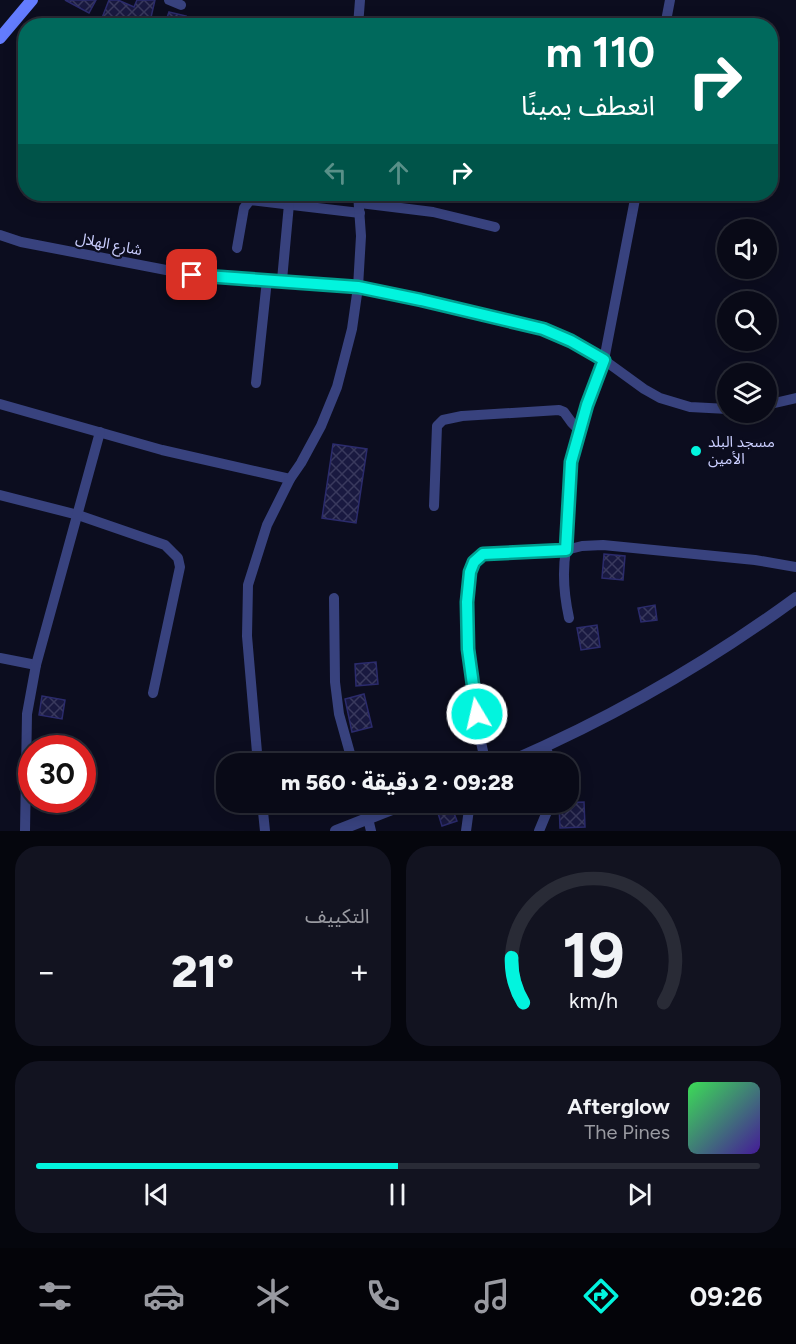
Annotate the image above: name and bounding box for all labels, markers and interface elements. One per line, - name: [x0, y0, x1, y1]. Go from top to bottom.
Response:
- text: 110 m: [546, 27, 655, 78]
- icon: right: [676, 42, 754, 120]
- text: انعطف يمينًا: [521, 89, 655, 122]
- icon: left: [319, 156, 352, 189]
- icon: ahead: [382, 156, 415, 189]
- icon: right: [445, 156, 478, 189]
- map controls: [717, 219, 777, 423]
- button: sound: [717, 219, 777, 279]
- street label: شارع الهلال: [74, 229, 144, 262]
- pin: [166, 249, 217, 300]
- icon: arrive: [175, 258, 208, 291]
- button: search: [717, 291, 777, 351]
- button: layers: [717, 363, 777, 423]
- place label: مسجد البلد الأمين: [708, 433, 775, 468]
- marker: مسجد البلد الأمين: [689, 444, 703, 458]
- position arrow: [445, 682, 509, 746]
- speed limit sign: 30: [18, 735, 96, 813]
- text: 09:28 · 2 دقيقة · 560 m: [281, 769, 514, 796]
- text: التكييف: [305, 904, 370, 928]
- text: 19: [562, 918, 625, 993]
- text: 21°: [171, 944, 234, 998]
- text: −: [36, 952, 57, 991]
- text: +: [349, 952, 370, 991]
- text: km/h: [569, 988, 618, 1013]
- text: Afterglow: [567, 1093, 670, 1120]
- text: The Pines: [584, 1120, 670, 1144]
- icon: previous: [140, 1178, 173, 1211]
- icon: pause: [381, 1178, 414, 1211]
- icon: next: [623, 1178, 656, 1211]
- icon: filters: [34, 1275, 76, 1317]
- icon: car: [143, 1275, 185, 1317]
- icon: climate: [252, 1275, 294, 1317]
- icon: phone: [362, 1275, 404, 1317]
- icon: music: [471, 1275, 513, 1317]
- icon: directions: [580, 1275, 622, 1317]
- text: 09:26: [690, 1280, 762, 1313]

